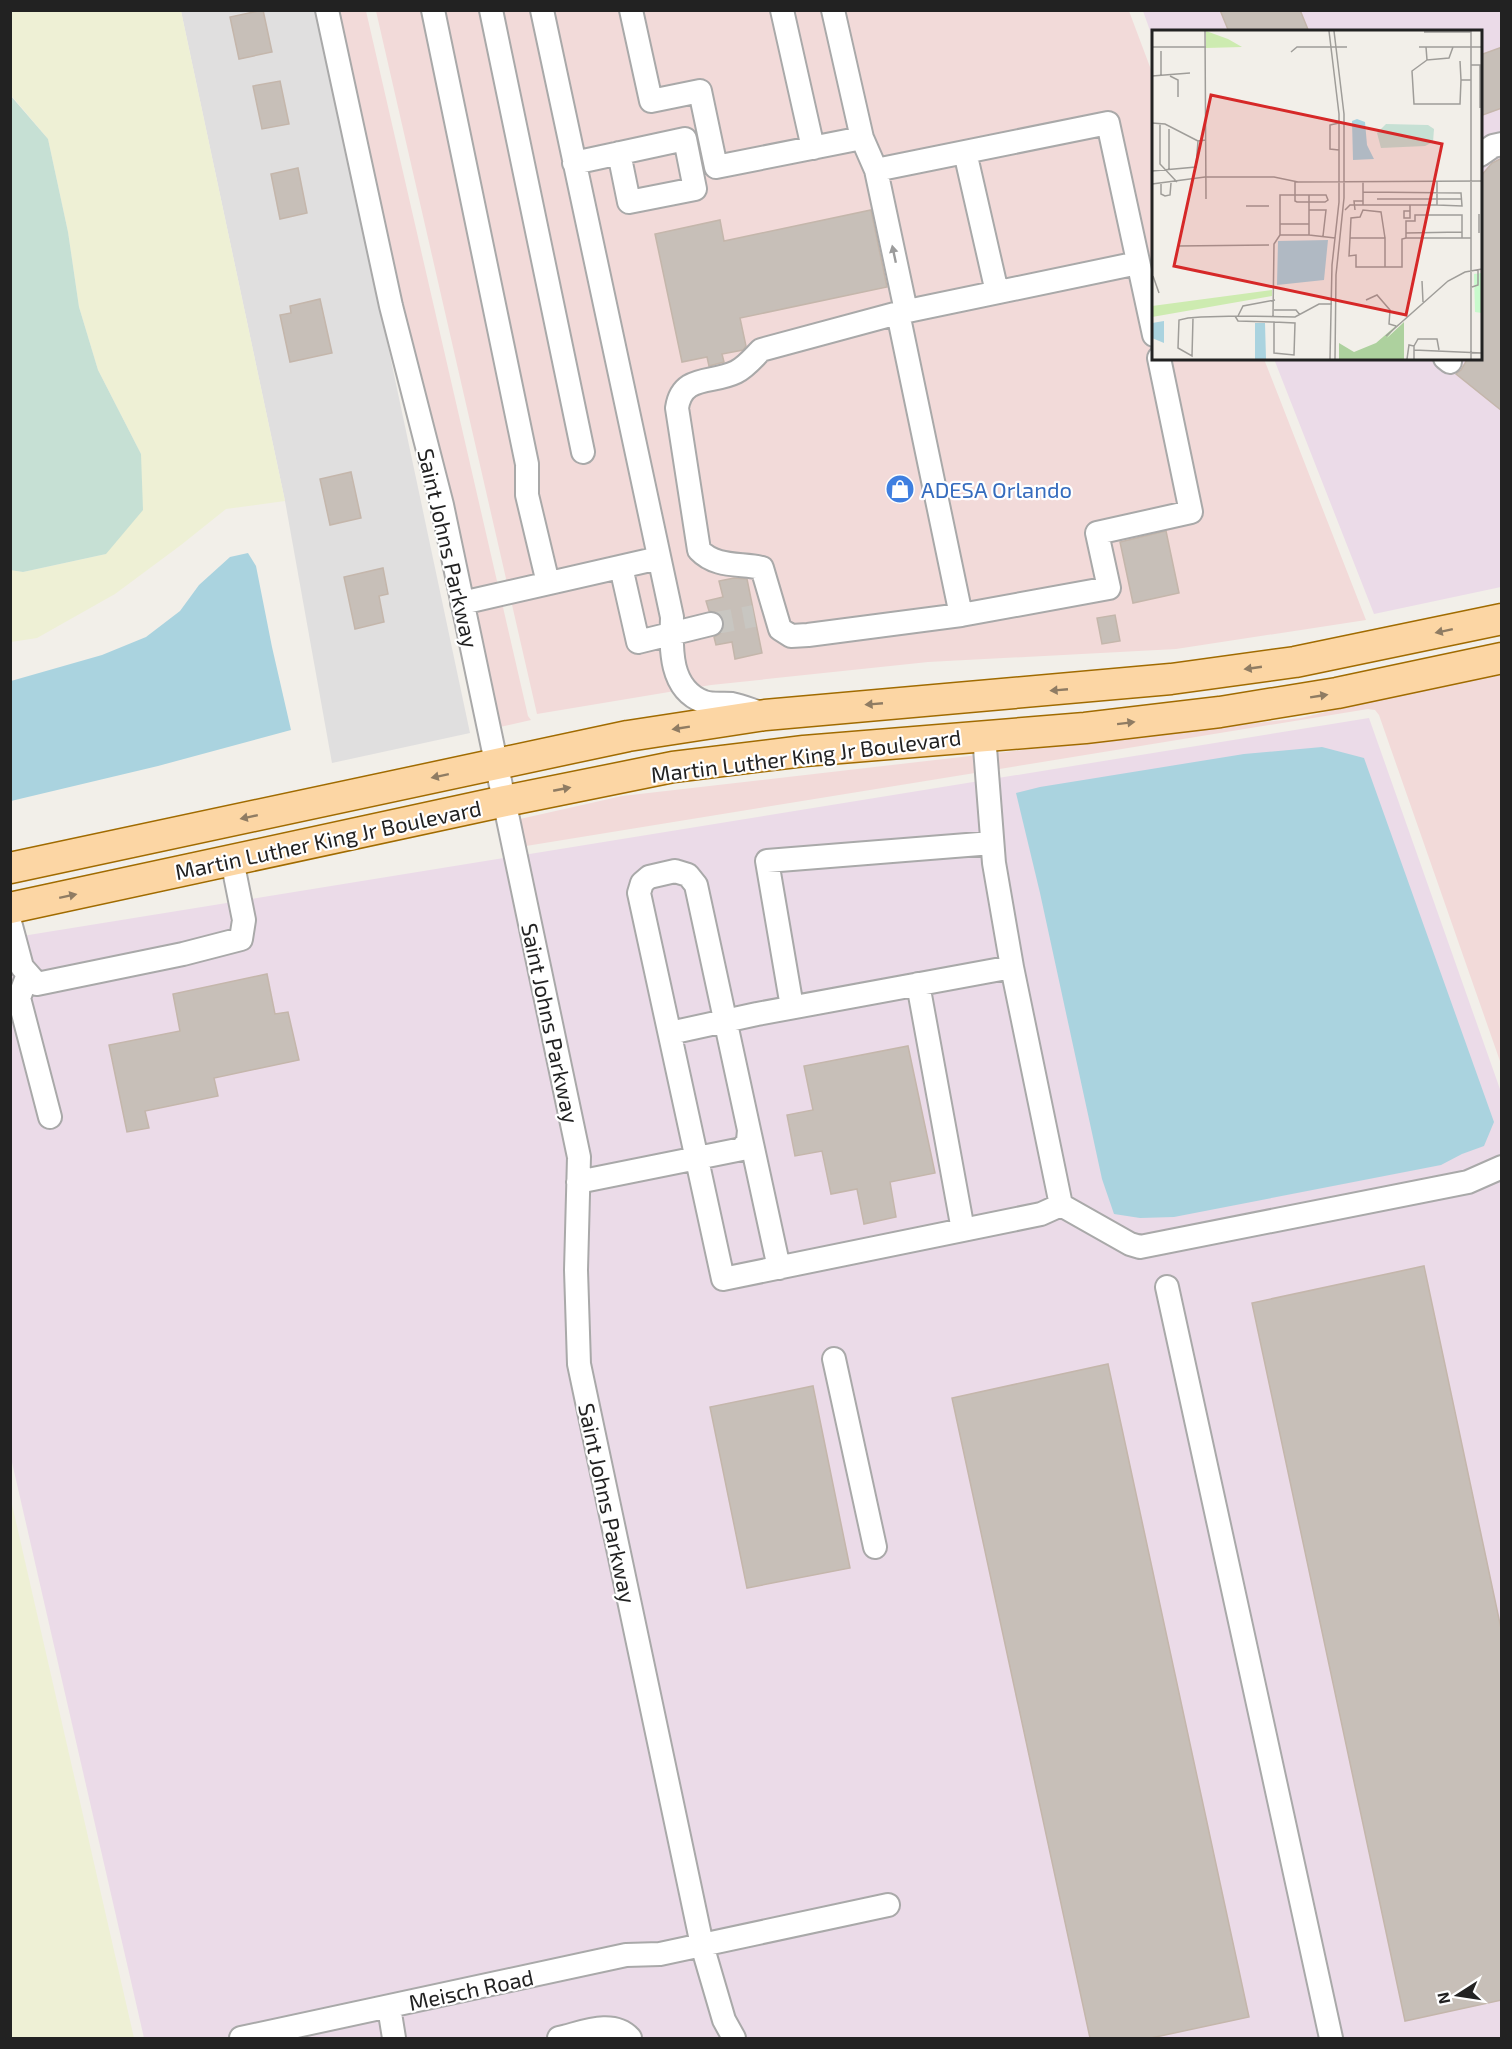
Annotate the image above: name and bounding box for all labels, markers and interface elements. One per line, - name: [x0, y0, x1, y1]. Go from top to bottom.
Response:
- inset map: [1152, 30, 1482, 360]
- one-way arrow: [888, 245, 898, 263]
- street label: Saint Johns Parkway: [413, 446, 485, 651]
- shop icon: ADESA Orlando: [884, 473, 916, 505]
- place label: ADESA Orlando: [921, 476, 1072, 502]
- one-way arrow: [1434, 627, 1453, 636]
- one-way arrow: [1243, 664, 1262, 673]
- one-way arrow: [1050, 685, 1069, 695]
- one-way arrow: [1309, 691, 1328, 700]
- one-way arrow: [865, 699, 884, 709]
- one-way arrow: [1116, 719, 1135, 728]
- street label: Martin Luther King Jr Boulevard: [649, 723, 963, 787]
- one-way arrow: [671, 723, 690, 732]
- one-way arrow: [430, 772, 449, 781]
- one-way arrow: [553, 784, 572, 793]
- street label: Martin Luther King Jr Boulevard: [173, 794, 483, 884]
- one-way arrow: [239, 813, 258, 822]
- one-way arrow: [58, 891, 77, 900]
- street label: Saint Johns Parkway: [517, 921, 585, 1126]
- street label: Saint Johns Parkway: [574, 1401, 642, 1606]
- street label: Meisch Road: [406, 1963, 536, 2015]
- north arrow: [1428, 1965, 1488, 2025]
- text: N: [1432, 1991, 1453, 2006]

